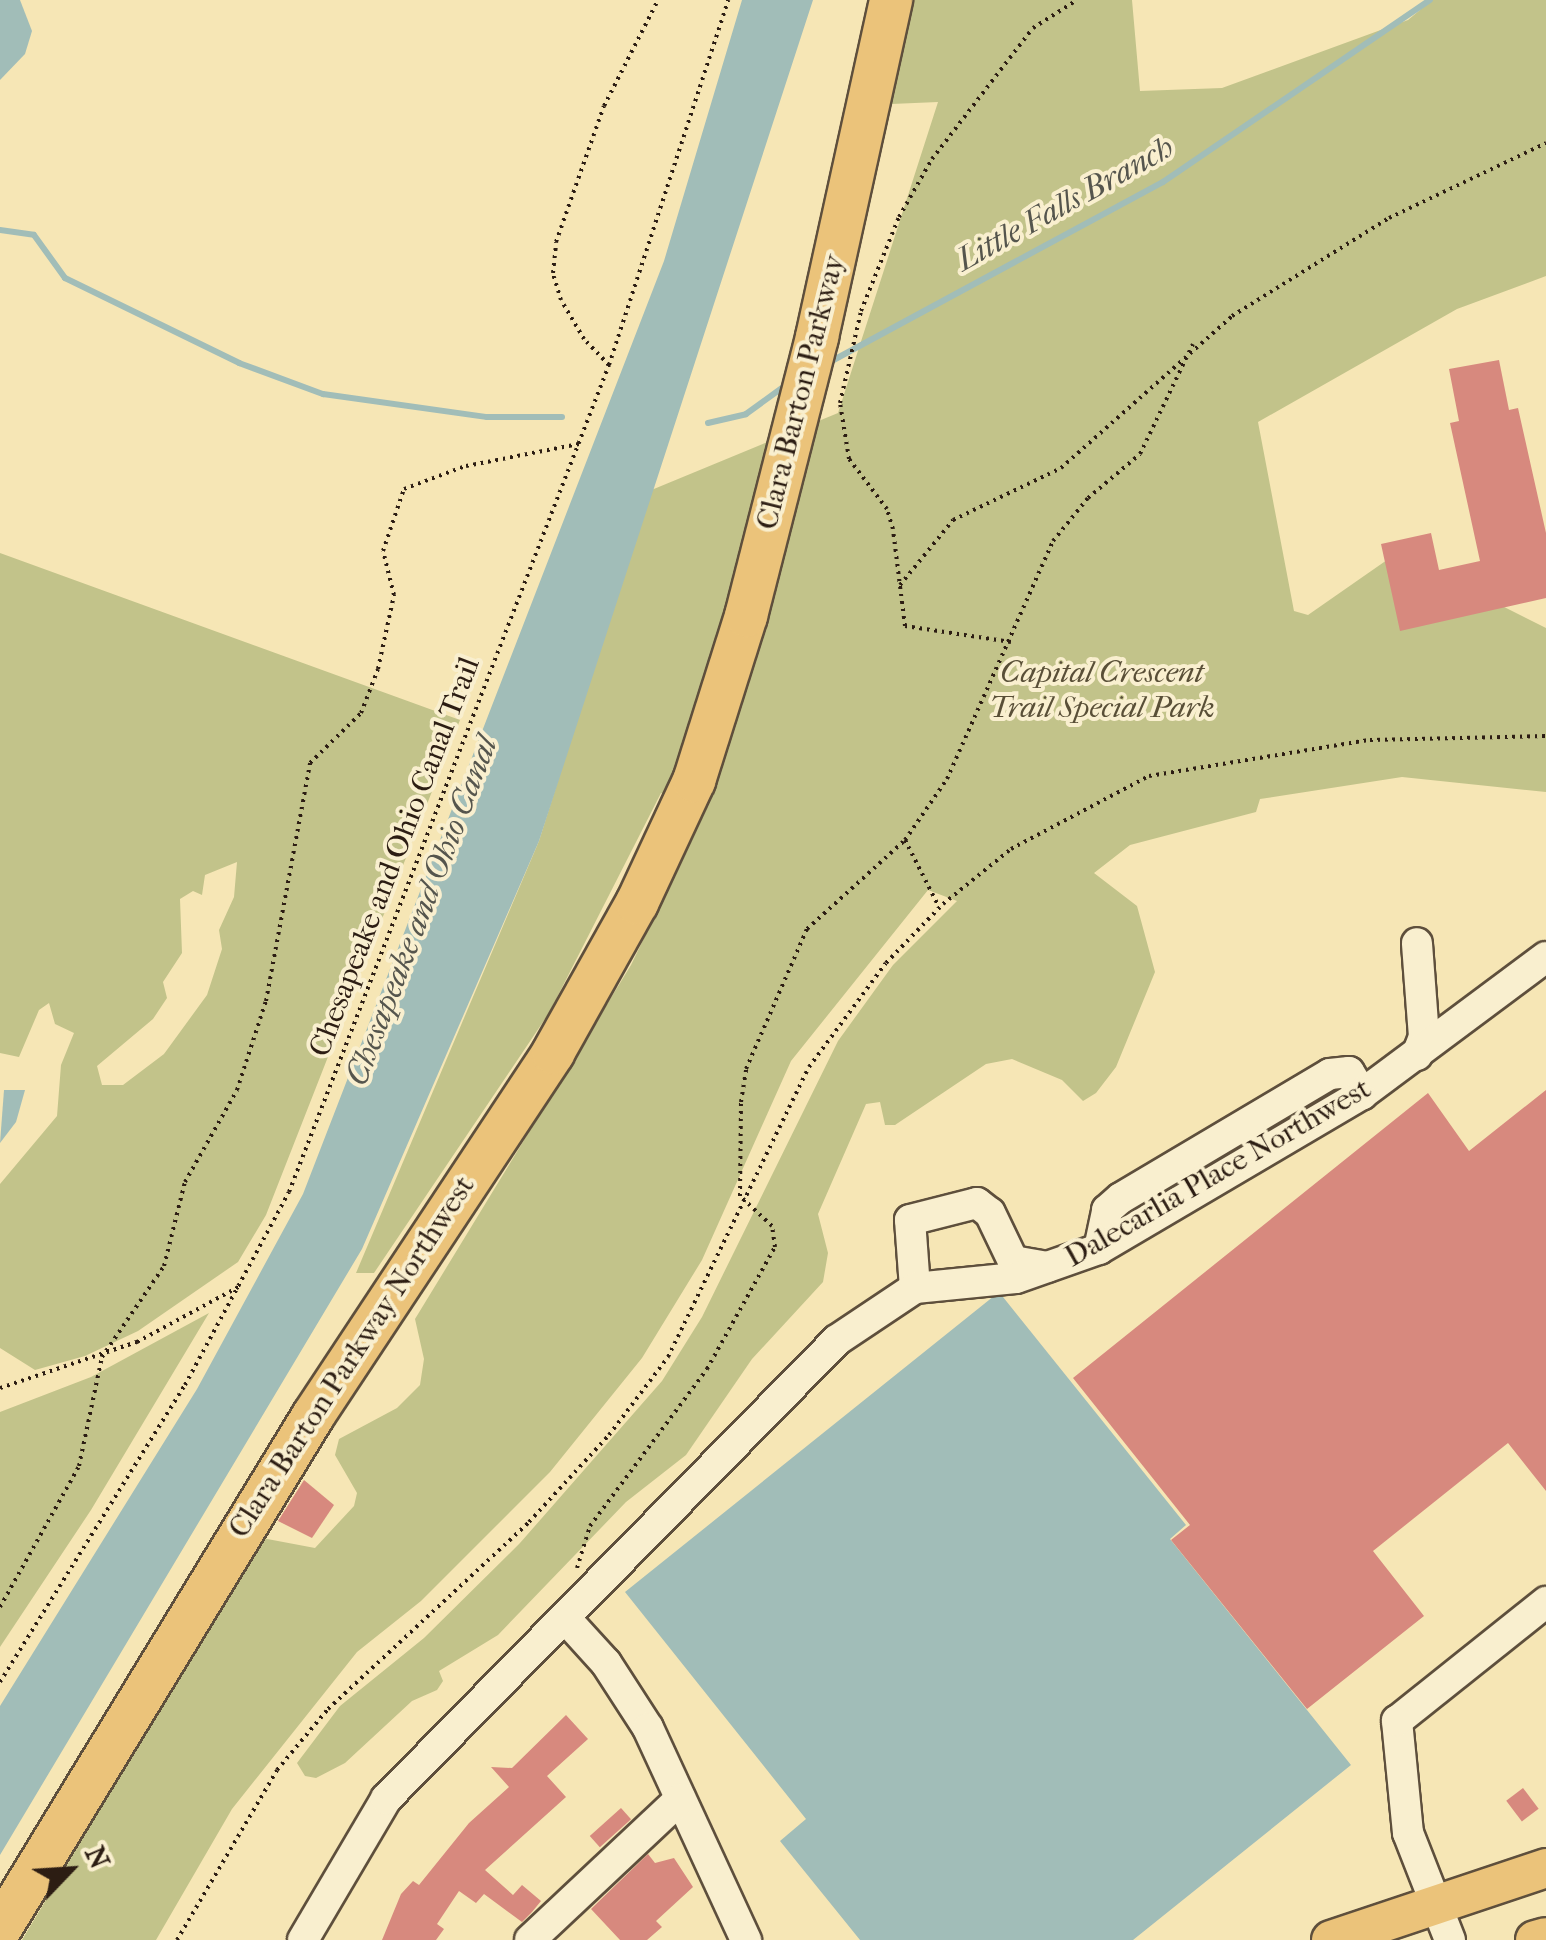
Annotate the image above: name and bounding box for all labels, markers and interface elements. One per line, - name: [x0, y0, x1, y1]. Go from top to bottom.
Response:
- water label: Little Falls Branch: [950, 128, 1180, 280]
- street label: Clara Barton Parkway: [749, 251, 853, 533]
- street label: Chesapeake and Ohio Canal Trail: [302, 652, 488, 1062]
- park label: Capital Crescent Trail Special Park: [989, 655, 1215, 726]
- water label: Chesapeake and Ohio Canal: [338, 731, 506, 1091]
- street label: Dalecarlia Place Northwest: [1059, 1071, 1377, 1275]
- street label: Clara Barton Parkway Northwest: [221, 1169, 483, 1545]
- north arrow: [20, 1820, 120, 1920]
- text: N: [78, 1841, 117, 1874]

